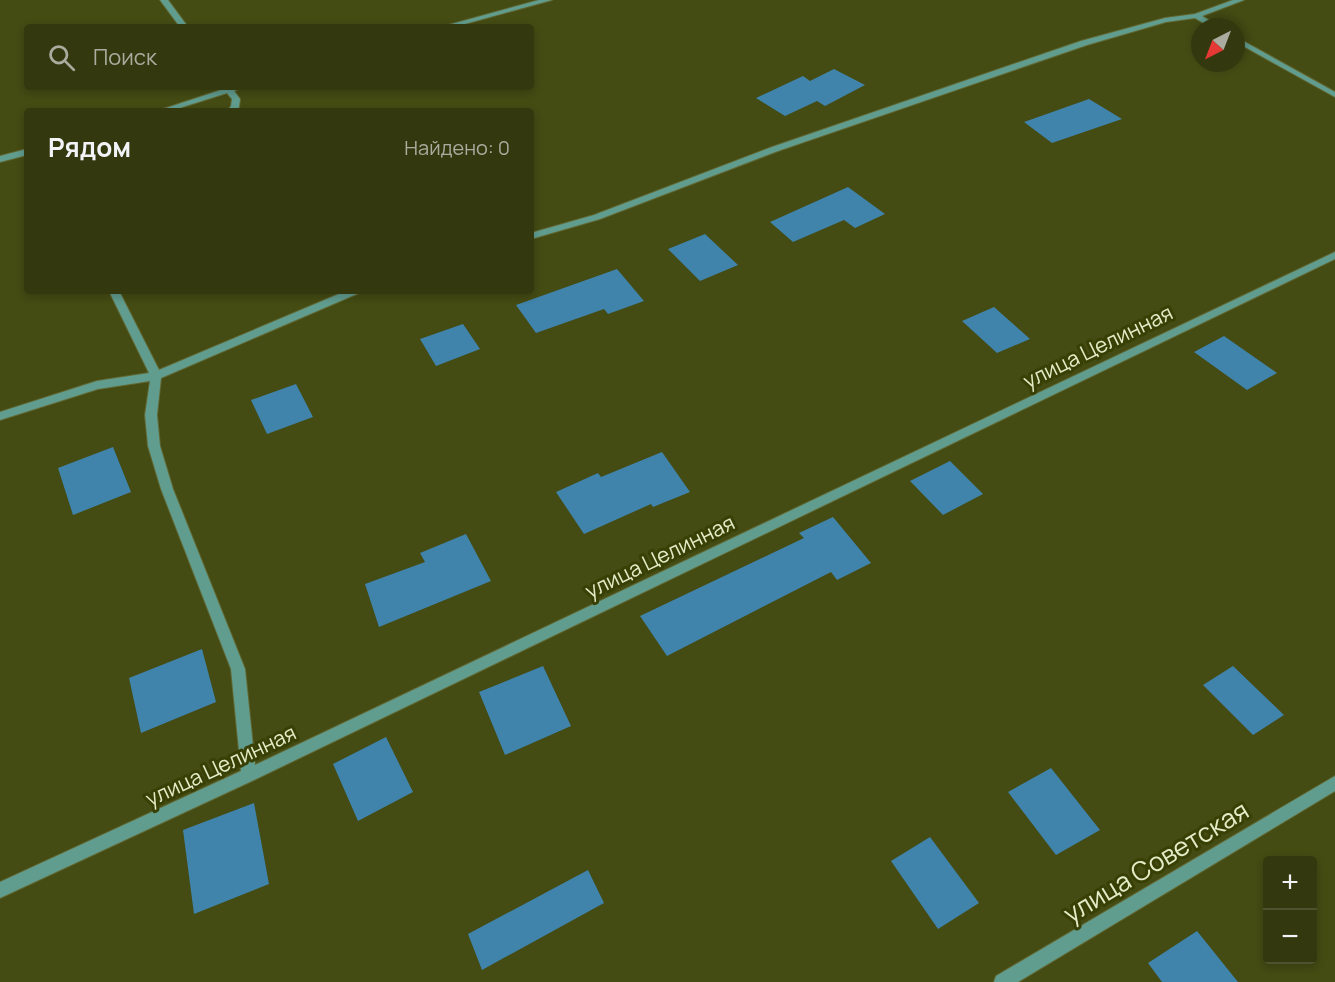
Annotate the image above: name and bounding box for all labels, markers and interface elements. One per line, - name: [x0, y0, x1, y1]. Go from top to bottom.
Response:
- north arrow: [1191, 18, 1245, 72]
- search box: [24, 24, 534, 90]
- icon: search: [45, 41, 78, 74]
- text: Поиск: [93, 42, 157, 72]
- text: Рядом: [48, 129, 131, 165]
- text: Найдено: 0: [404, 134, 510, 161]
- street label: улица Целинная: [1018, 298, 1177, 394]
- street label: улица Целинная: [580, 508, 739, 604]
- street label: улица Целинная: [141, 718, 300, 812]
- street label: улица Советская: [1056, 791, 1255, 931]
- map controls: [1263, 856, 1317, 964]
- button: +: [1263, 856, 1317, 910]
- button: −: [1263, 910, 1317, 964]

